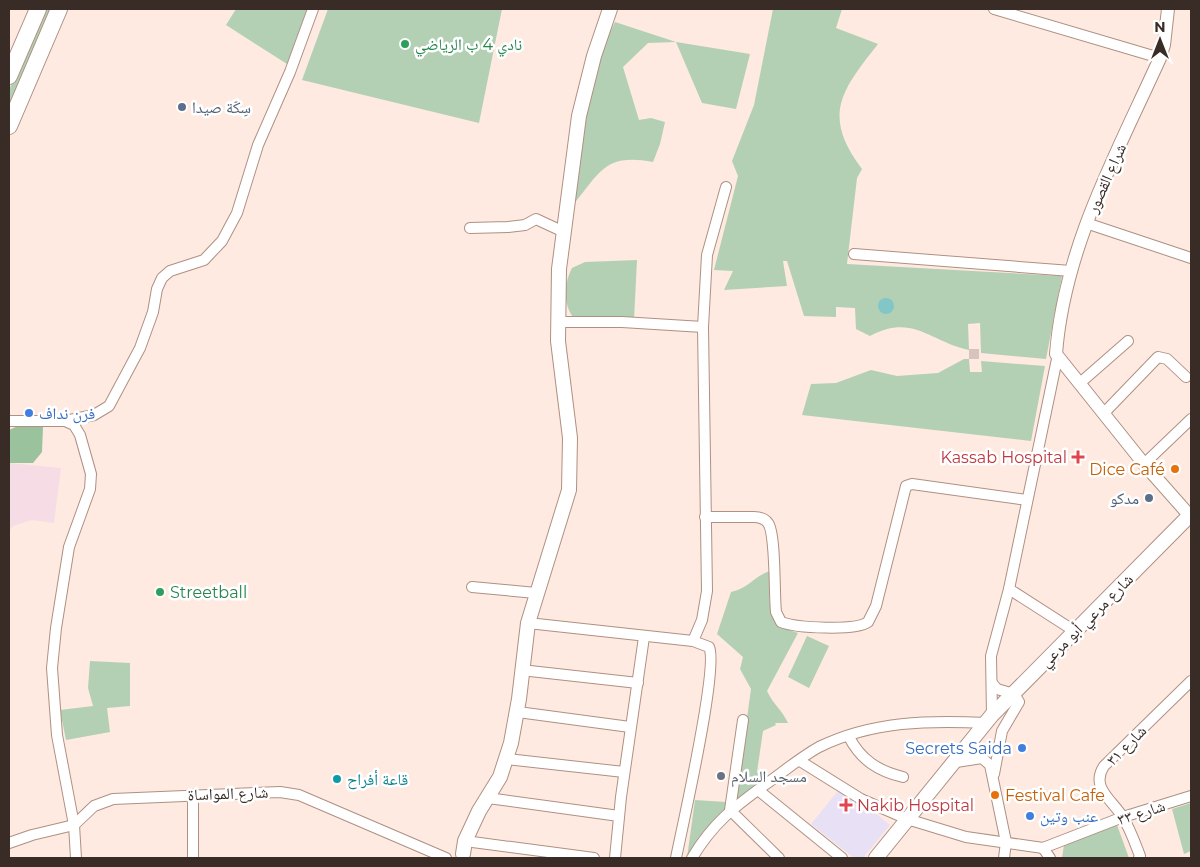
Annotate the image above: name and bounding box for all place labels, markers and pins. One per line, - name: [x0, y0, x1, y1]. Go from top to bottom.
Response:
- place label: نادي 4 ب الرياضي: [415, 35, 522, 57]
- marker: نادي 4 ب الرياضي: [399, 38, 411, 50]
- place label: سِكّة صيدا: [192, 98, 251, 117]
- marker: سِكّة صيدا: [176, 101, 188, 113]
- place label: فرن نداف: [39, 404, 95, 424]
- marker: فرن نداف: [23, 407, 35, 419]
- place label: Kassab Hospital: [941, 448, 1067, 467]
- marker: Kassab Hospital: [1071, 450, 1085, 464]
- place label: Dice Café: [1089, 460, 1165, 479]
- marker: Dice Café: [1169, 463, 1181, 475]
- place label: مدكو: [1110, 489, 1139, 508]
- marker: مدكو: [1143, 492, 1155, 504]
- place label: Streetball: [170, 583, 247, 602]
- marker: Streetball: [154, 586, 166, 598]
- place label: Secrets Saida: [905, 739, 1012, 758]
- marker: Secrets Saida: [1016, 742, 1028, 754]
- place label: مسجد السلام: [731, 767, 807, 787]
- place label: قاعة أفراح: [347, 770, 408, 790]
- marker: مسجد السلام: [715, 770, 727, 782]
- marker: قاعة أفراح: [331, 773, 343, 785]
- place label: Festival Cafe: [1005, 786, 1105, 805]
- marker: Festival Cafe: [989, 789, 1001, 801]
- place label: Nakib Hospital: [857, 796, 974, 815]
- marker: Nakib Hospital: [839, 798, 853, 812]
- place label: عنب وتين: [1040, 807, 1098, 827]
- marker: عنب وتين: [1024, 810, 1036, 822]

